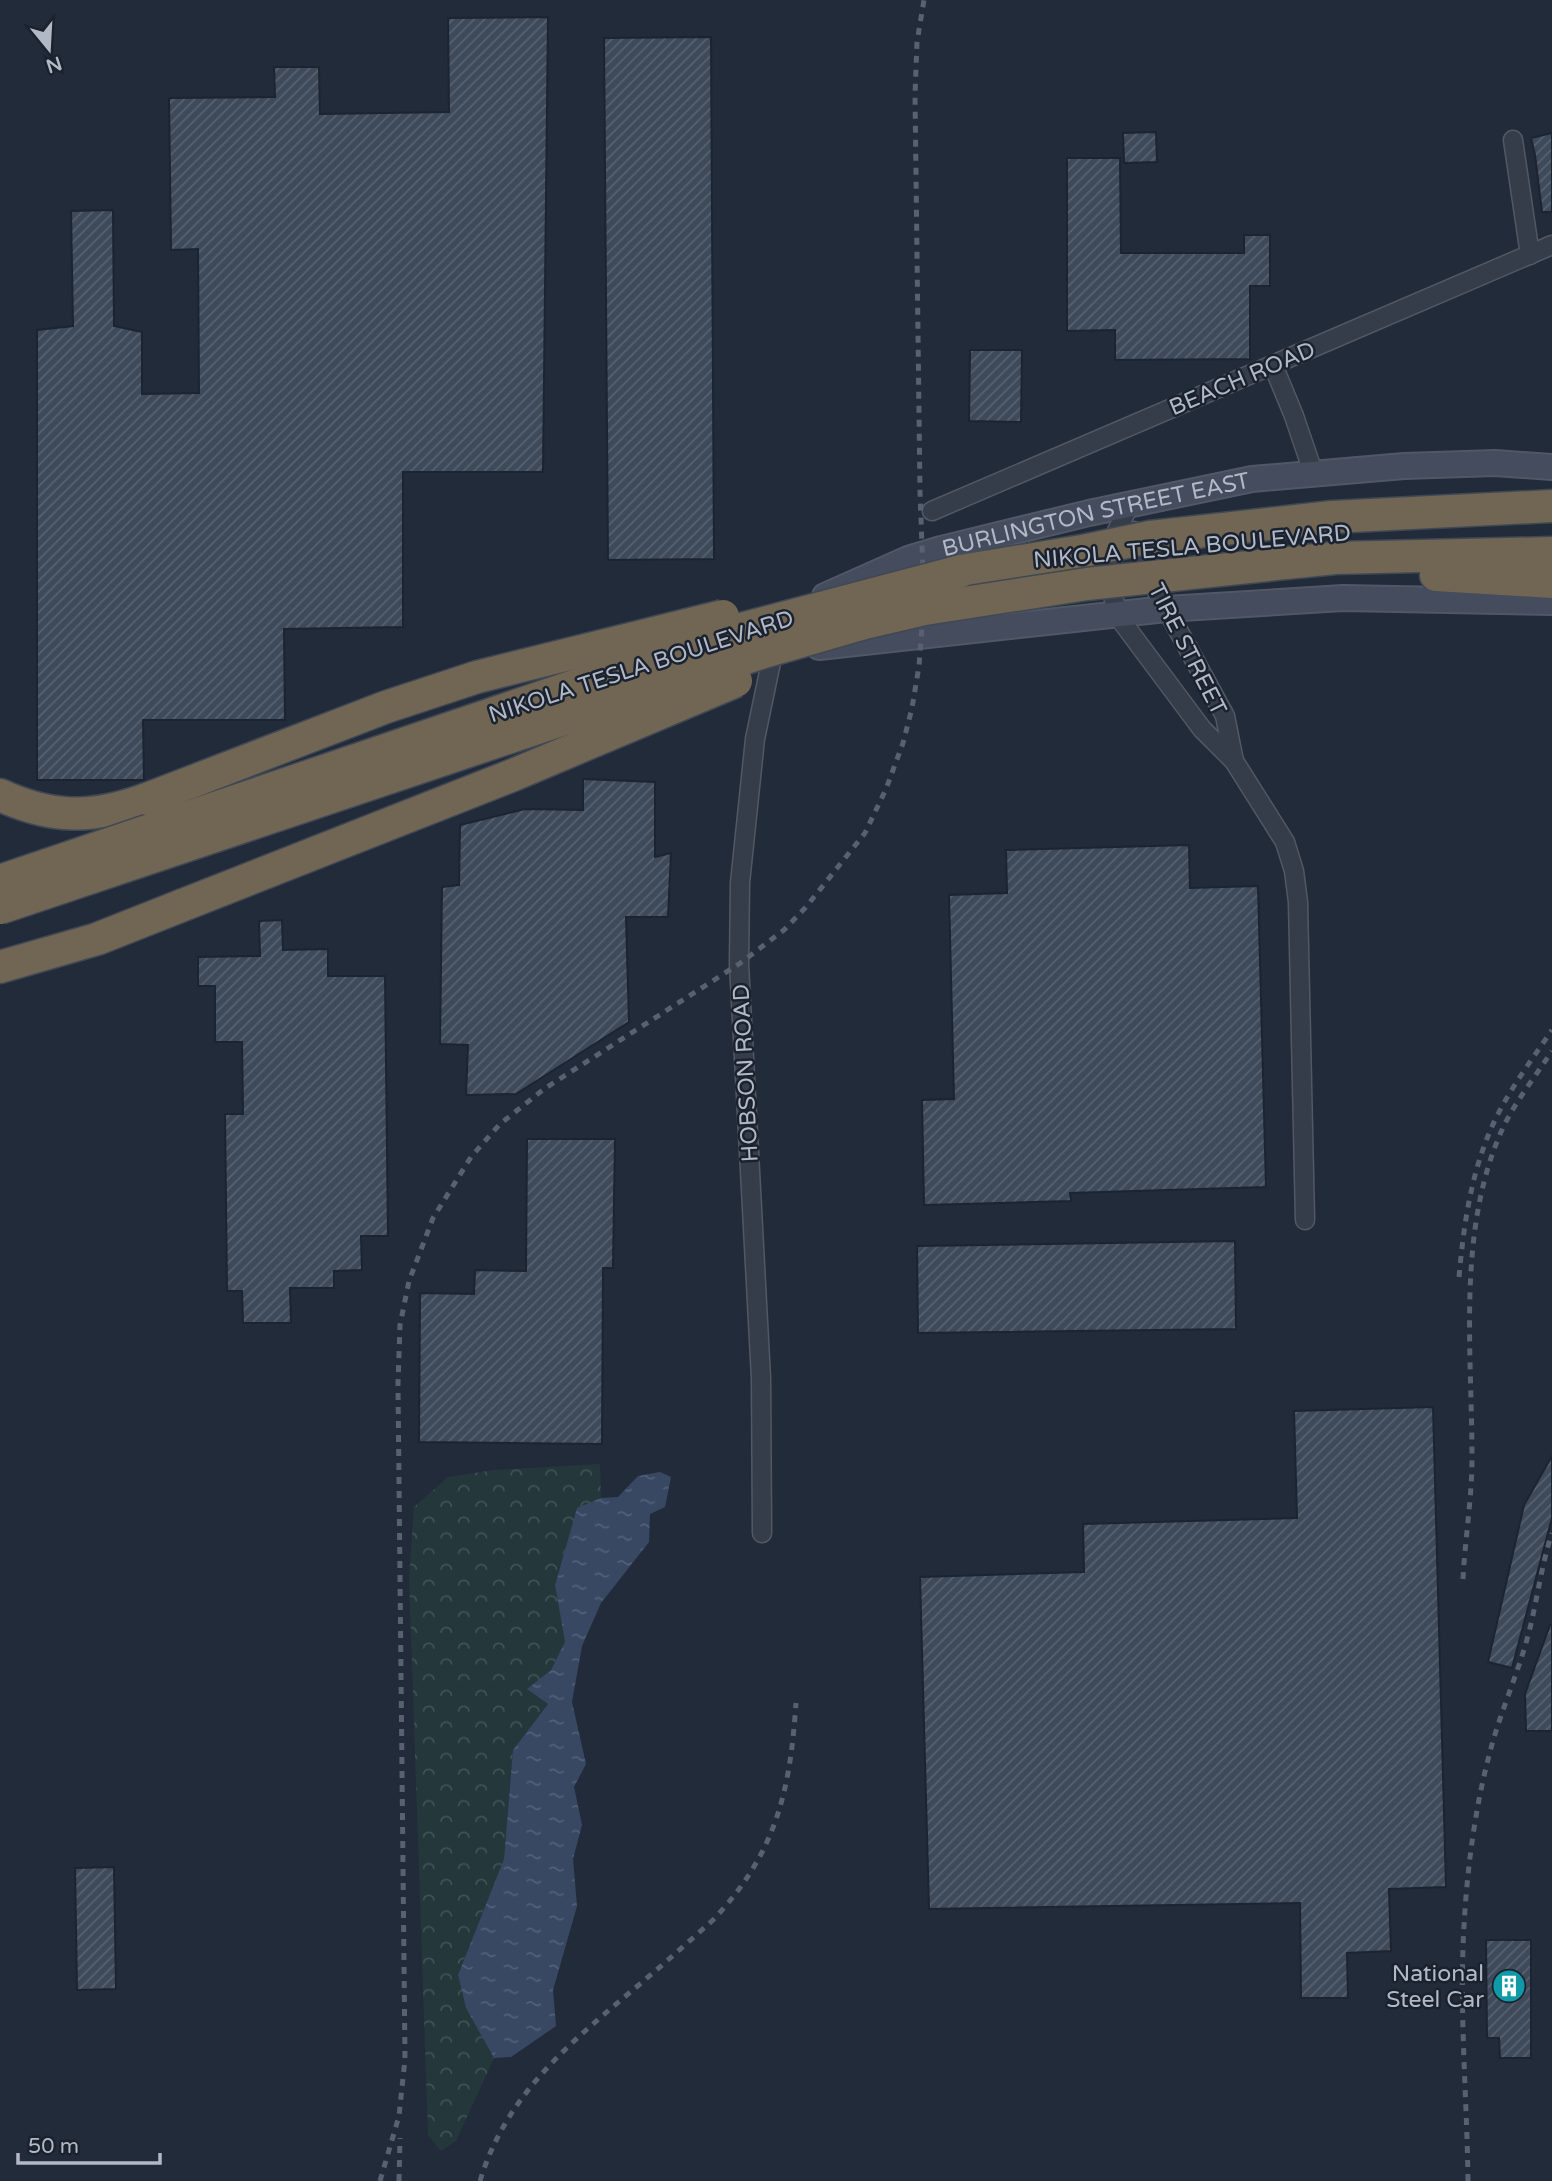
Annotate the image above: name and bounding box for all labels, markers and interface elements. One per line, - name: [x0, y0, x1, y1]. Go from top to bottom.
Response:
- north arrow: [14, 14, 84, 84]
- text: N: [43, 51, 65, 77]
- street label: BEACH ROAD: [1165, 336, 1320, 422]
- street label: BURLINGTON STREET EAST: [939, 467, 1252, 563]
- street label: NIKOLA TESLA BOULEVARD: [1032, 519, 1352, 575]
- street label: TIRE STREET: [1142, 579, 1232, 720]
- street label: NIKOLA TESLA BOULEVARD: [485, 604, 797, 730]
- street label: HOBSON ROAD: [727, 983, 765, 1163]
- place label: National Steel Car: [1386, 1960, 1484, 2014]
- building icon: National Steel Car: [1490, 1967, 1528, 2005]
- scale bar: [18, 2122, 159, 2166]
- text: 50 m: [28, 2134, 79, 2159]

